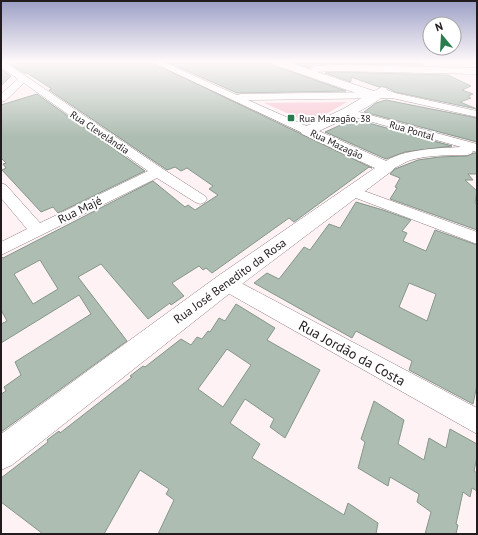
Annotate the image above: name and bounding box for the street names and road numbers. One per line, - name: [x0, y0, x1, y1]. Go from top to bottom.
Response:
- street label: Rua Clevelândia: [68, 108, 132, 157]
- street label: Rua Pontal: [388, 118, 436, 143]
- street label: Rua Mazagão: [308, 127, 365, 162]
- street label: Rua Majé: [55, 192, 104, 227]
- street label: Rua José Benedito da Rosa: [170, 235, 289, 326]
- street label: Rua Jordão da Costa: [295, 316, 409, 390]

